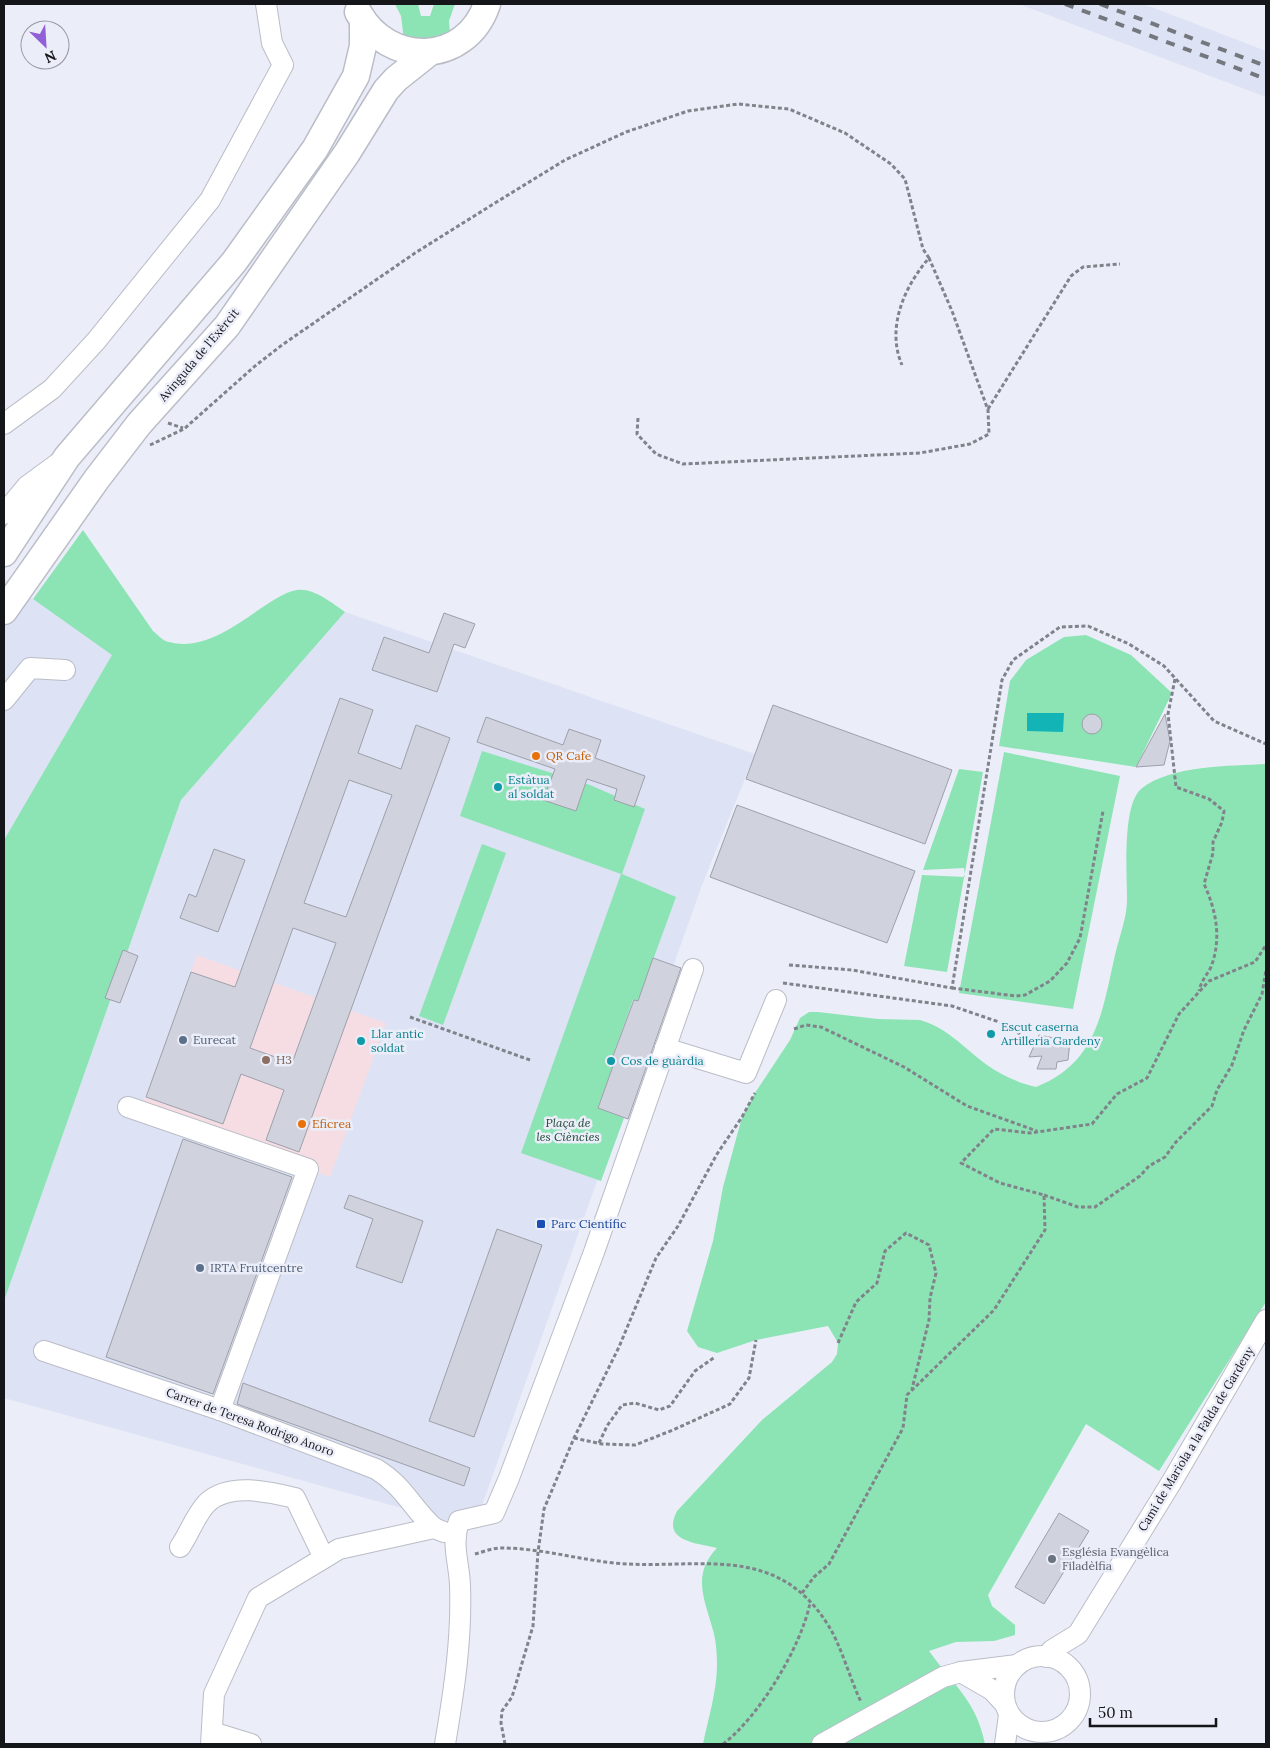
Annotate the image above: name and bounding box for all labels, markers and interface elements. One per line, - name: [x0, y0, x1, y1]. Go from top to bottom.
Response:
- north arrow: [20, 20, 70, 70]
- text: N: [42, 46, 59, 67]
- street label: Avinguda de l'Exèrcit: [155, 305, 242, 405]
- place label: QR Cafe: [546, 748, 592, 763]
- marker: QR Cafe: [530, 750, 542, 762]
- place label: Estàtua al soldat: [508, 772, 555, 801]
- marker: Estàtua al soldat: [492, 781, 504, 793]
- place label: Escut caserna Artilleria Gardeny: [1000, 1019, 1101, 1048]
- place label: Llar antic soldat: [371, 1026, 424, 1055]
- marker: Escut caserna Artilleria Gardeny: [985, 1028, 997, 1040]
- place label: Eurecat: [193, 1032, 237, 1047]
- marker: Eurecat: [177, 1034, 189, 1046]
- marker: Llar antic soldat: [355, 1035, 367, 1047]
- place label: H3: [276, 1052, 292, 1067]
- place label: Cos de guàrdia: [621, 1053, 704, 1068]
- marker: H3: [260, 1054, 272, 1066]
- marker: Cos de guàrdia: [605, 1055, 617, 1067]
- park label: Plaça de les Ciències: [536, 1115, 600, 1144]
- place label: Eficrea: [312, 1116, 351, 1131]
- marker: Eficrea: [296, 1118, 308, 1130]
- place label: Parc Científic: [551, 1216, 626, 1231]
- marker: Parc Científic: [535, 1218, 547, 1230]
- place label: IRTA Fruitcentre: [210, 1260, 303, 1275]
- marker: IRTA Fruitcentre: [194, 1262, 206, 1274]
- street label: Camí de Mariola a la Falda de Gardeny: [1134, 1343, 1257, 1534]
- street label: Carrer de Teresa Rodrigo Anoro: [164, 1384, 336, 1459]
- place label: Església Evangèlica Filadèlfia: [1062, 1544, 1169, 1573]
- marker: Església Evangèlica Filadèlfia: [1046, 1553, 1058, 1565]
- scale bar: [1090, 1696, 1216, 1728]
- text: 50 m: [1098, 1703, 1133, 1722]

